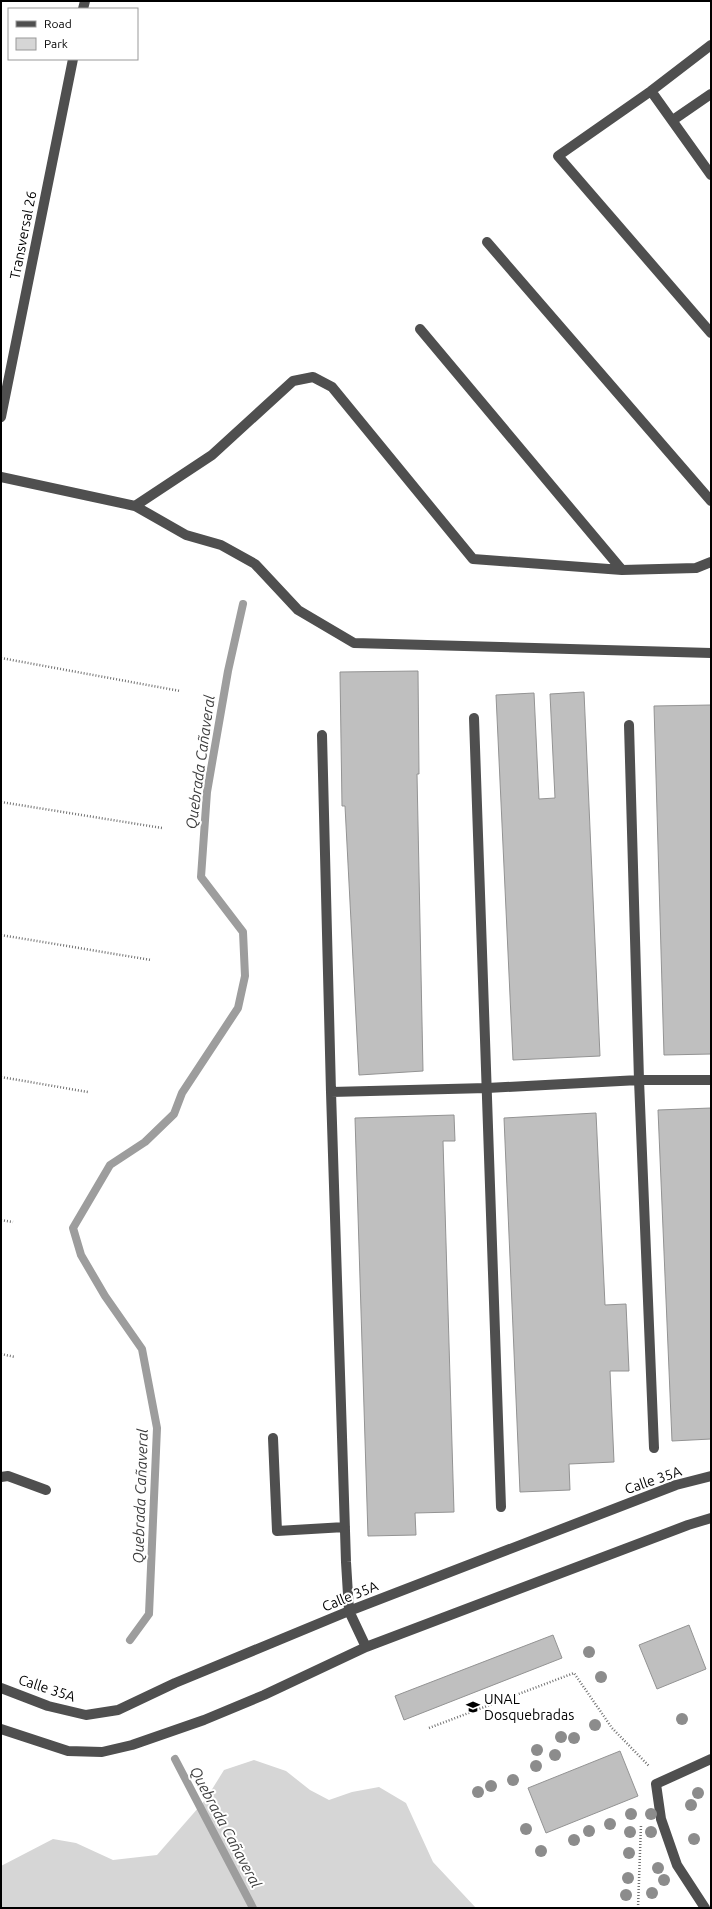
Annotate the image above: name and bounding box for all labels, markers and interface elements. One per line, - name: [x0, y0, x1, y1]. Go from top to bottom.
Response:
- legend: [8, 8, 138, 60]
- text: Road: [44, 17, 72, 30]
- text: Park: [44, 37, 68, 50]
- street label: Transversal 26: [7, 189, 39, 281]
- water label: Quebrada Cañaveral: [182, 693, 219, 830]
- water label: Quebrada Cañaveral: [129, 1427, 152, 1564]
- street label: Calle 35A: [623, 1463, 683, 1497]
- street label: Calle 35A: [320, 1578, 380, 1614]
- street label: Calle 35A: [16, 1671, 78, 1705]
- place label: UNAL Dosquebradas: [484, 1691, 574, 1723]
- school or university icon: UNAL Dosquebradas: [465, 1699, 481, 1715]
- water label: Quebrada Cañaveral: [186, 1763, 266, 1892]

